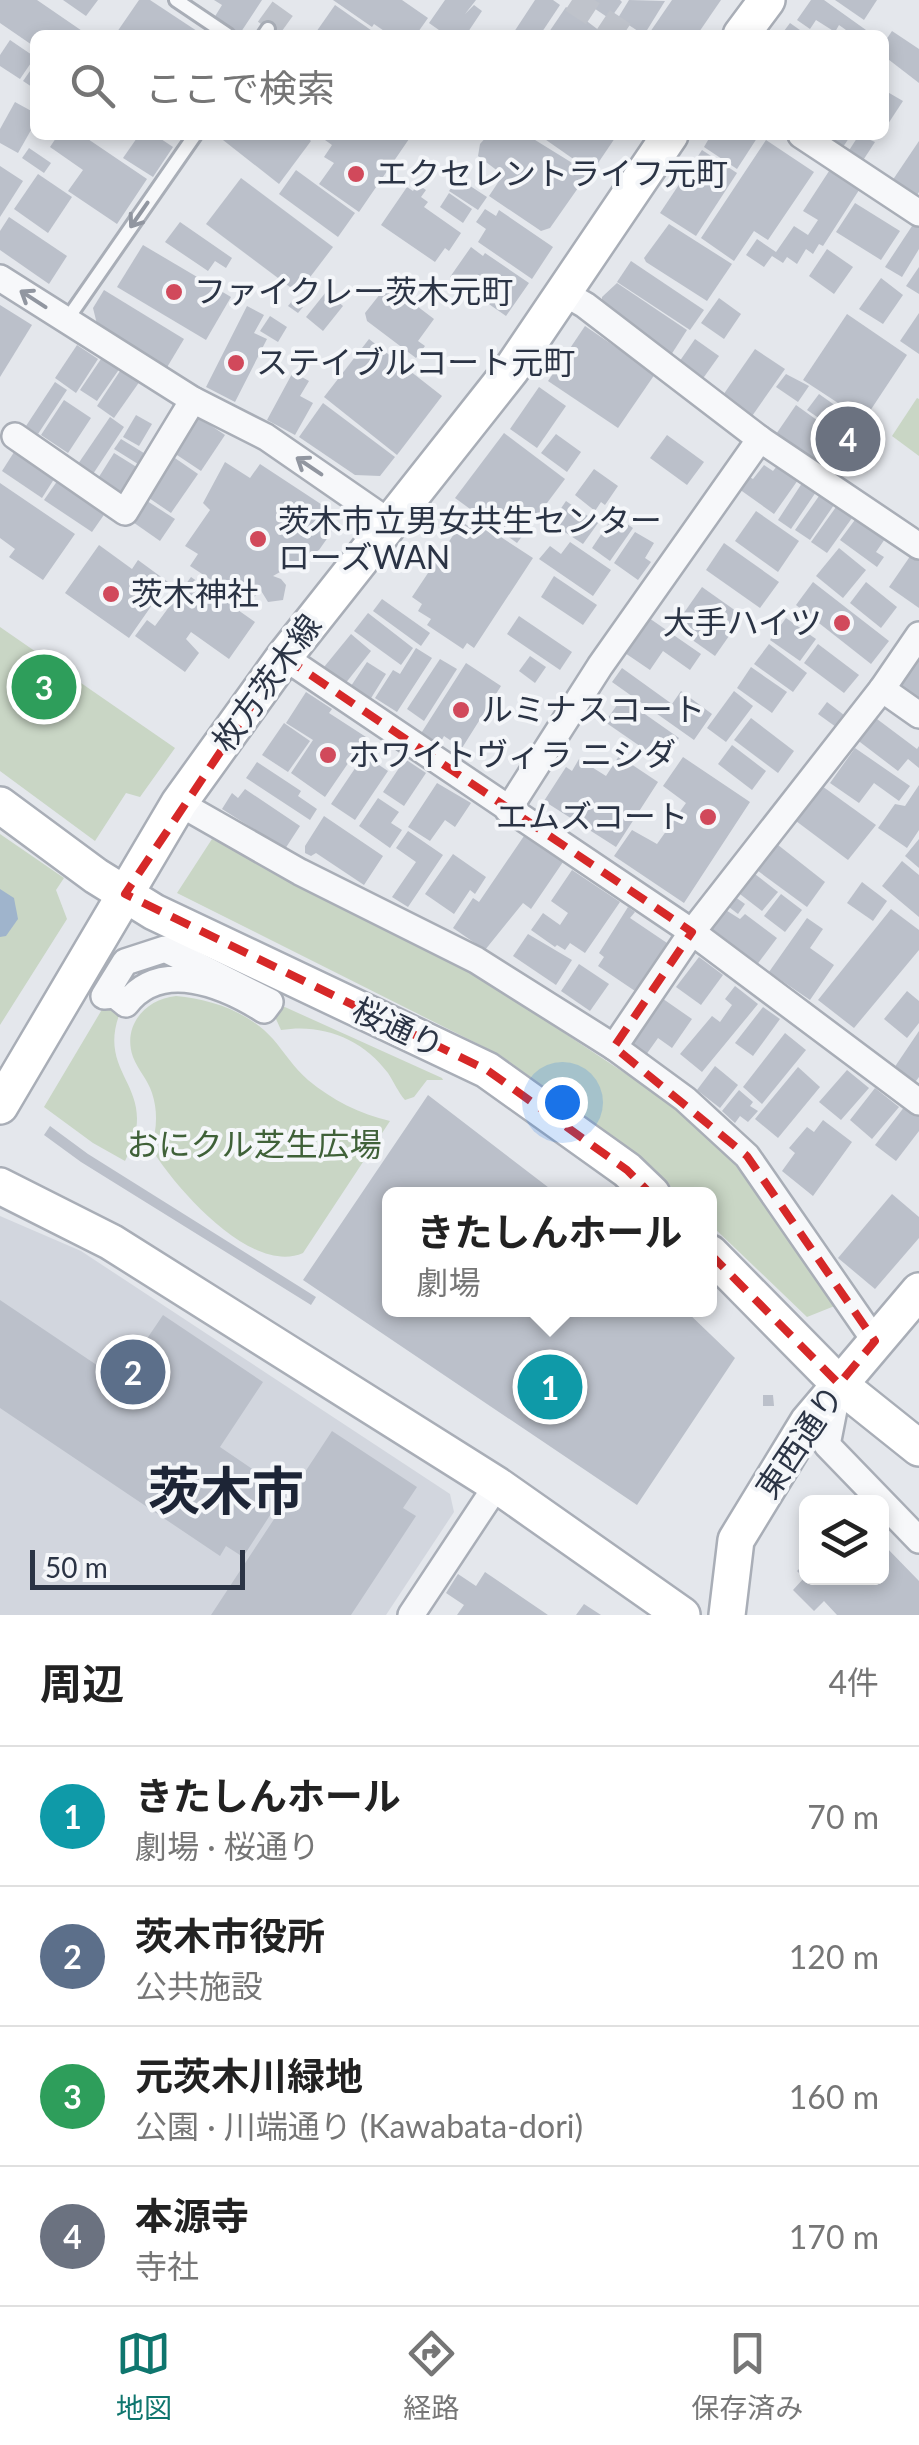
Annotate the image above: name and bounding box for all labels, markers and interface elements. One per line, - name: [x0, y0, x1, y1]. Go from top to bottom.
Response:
- search box: [30, 30, 889, 140]
- icon: search: [65, 58, 120, 113]
- text: ここで検索: [145, 64, 335, 110]
- place label: エクセレントライフ元町: [376, 153, 728, 192]
- marker: エクセレントライフ元町: [345, 163, 367, 185]
- one-way arrow: [129, 201, 150, 229]
- place label: ファイクレー茨木元町: [194, 271, 513, 310]
- marker: ファイクレー茨木元町: [163, 281, 185, 303]
- one-way arrow: [19, 289, 48, 310]
- place label: ステイブルコート元町: [256, 342, 575, 381]
- marker: ステイブルコート元町: [225, 352, 247, 374]
- pin: 4: [816, 402, 880, 476]
- one-way arrow: [295, 456, 323, 477]
- place label: 茨木市立男女共生センター ローズWAN: [278, 500, 662, 576]
- marker: 茨木市立男女共生センター ローズWAN: [247, 528, 269, 550]
- place label: 茨木神社: [131, 573, 259, 612]
- marker: 茨木神社: [100, 583, 122, 605]
- place label: 大手ハイツ: [663, 602, 822, 641]
- street label: 枚方茨木線: [203, 606, 329, 758]
- marker: 大手ハイツ: [831, 612, 853, 634]
- pin: 3: [12, 650, 76, 724]
- place label: ルミナスコート: [481, 689, 705, 728]
- marker: ルミナスコート: [450, 699, 472, 721]
- place label: ホワイトヴィラ ニシダ: [348, 734, 676, 773]
- marker: ホワイトヴィラ ニシダ: [317, 744, 339, 766]
- place label: エムズコート: [496, 796, 688, 835]
- marker: エムズコート: [697, 806, 719, 828]
- street label: 桜通り: [347, 989, 450, 1065]
- your location: [537, 1077, 588, 1128]
- park label: おにクル芝生広場: [126, 1124, 382, 1163]
- popup: [382, 1187, 717, 1317]
- text: きたしんホール: [416, 1208, 683, 1254]
- text: 劇場: [416, 1262, 481, 1301]
- pin: 2: [100, 1334, 166, 1410]
- pin: 1: [518, 1350, 582, 1424]
- street label: 東西通り: [747, 1377, 851, 1505]
- district label: 茨木市: [148, 1459, 304, 1521]
- map controls: [799, 1495, 889, 1585]
- button: layers: [799, 1495, 889, 1585]
- scale bar: [30, 1545, 245, 1590]
- text: 50 m: [45, 1550, 108, 1584]
- text: 周辺: [40, 1658, 124, 1708]
- text: 4件: [828, 1662, 879, 1701]
- text: きたしんホール: [135, 1772, 401, 1818]
- text: 1: [63, 1797, 82, 1836]
- text: 70 m: [807, 1797, 879, 1836]
- text: 劇場 · 桜通り: [135, 1826, 320, 1865]
- text: 茨木市役所: [135, 1912, 325, 1958]
- text: 2: [63, 1937, 82, 1976]
- text: 120 m: [789, 1937, 879, 1976]
- text: 公共施設: [135, 1966, 263, 2005]
- text: 元茨木川緑地: [135, 2052, 363, 2098]
- text: 3: [63, 2077, 82, 2116]
- text: 160 m: [789, 2077, 879, 2116]
- text: 公園 · 川端通り (Kawabata-dori): [135, 2106, 583, 2145]
- text: 本源寺: [135, 2192, 249, 2238]
- text: 4: [63, 2217, 82, 2256]
- text: 170 m: [789, 2217, 879, 2256]
- text: 寺社: [135, 2246, 199, 2285]
- tab: 地図: [116, 2326, 172, 2426]
- tab: 経路: [403, 2326, 459, 2426]
- tab: 保存済み: [691, 2326, 803, 2426]

